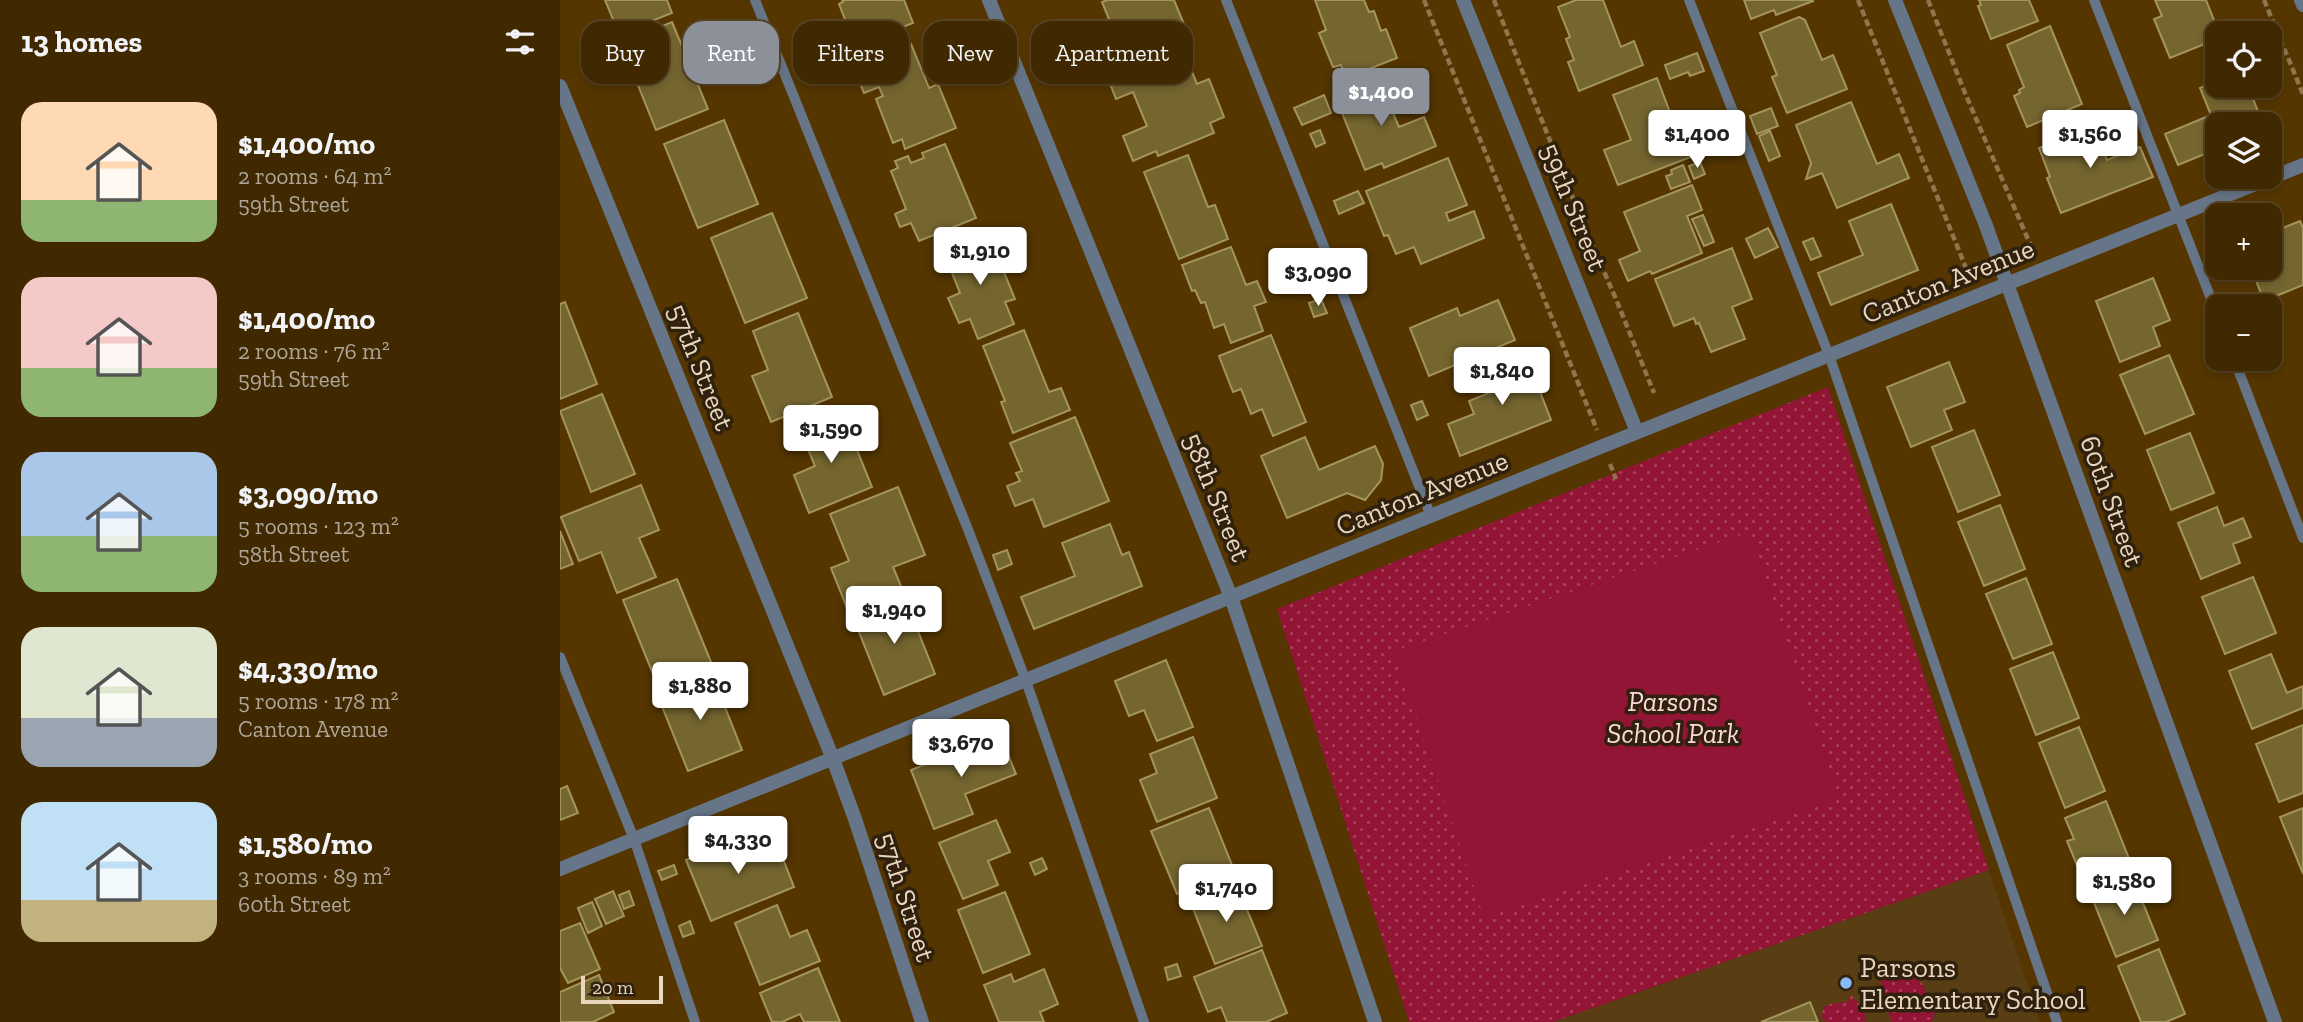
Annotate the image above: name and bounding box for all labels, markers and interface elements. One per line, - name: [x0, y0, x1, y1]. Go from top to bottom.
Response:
- chip: Buy: [581, 21, 669, 84]
- chip: Rent: [683, 21, 779, 84]
- chip: Filters: [793, 21, 909, 84]
- chip: New: [923, 21, 1017, 84]
- chip: Apartment: [1031, 21, 1193, 84]
- map controls: [2205, 21, 2282, 371]
- button: locate: [2205, 21, 2282, 98]
- icon: filters: [501, 23, 539, 61]
- text: 13 homes: [21, 24, 142, 60]
- pin: $1,400: [1324, 68, 1438, 128]
- text: $1,400: [1348, 77, 1414, 105]
- pin: $1,400: [1640, 110, 1754, 170]
- pin: $1,560: [2033, 110, 2147, 170]
- button: layers: [2205, 112, 2282, 189]
- text: $1,400: [1664, 119, 1730, 147]
- text: $1,560: [2058, 119, 2122, 147]
- text: $1,400/mo: [238, 126, 375, 162]
- icon: home: [77, 130, 161, 214]
- street label: 59th Street: [1533, 138, 1615, 276]
- text: 2 rooms · 64 m²: [238, 162, 391, 190]
- text: 59th Street: [238, 190, 349, 218]
- button: +: [2205, 203, 2282, 280]
- pin: $1,910: [923, 228, 1037, 287]
- street label: Canton Avenue: [1857, 231, 2039, 331]
- text: $1,910: [950, 236, 1010, 264]
- pin: $3,090: [1261, 248, 1375, 308]
- text: $3,090: [1284, 257, 1352, 285]
- button: −: [2205, 294, 2282, 371]
- street label: 57th Street: [661, 299, 742, 436]
- text: $1,400/mo: [238, 301, 375, 337]
- icon: home: [77, 305, 161, 389]
- text: 2 rooms · 76 m²: [238, 337, 390, 365]
- pin: $1,840: [1445, 348, 1559, 407]
- text: $1,840: [1470, 356, 1534, 384]
- text: 59th Street: [238, 365, 349, 393]
- pin: $1,590: [774, 406, 888, 465]
- text: $1,590: [799, 414, 863, 442]
- street label: 58th Street: [1176, 428, 1258, 566]
- street label: 60th Street: [2073, 431, 2151, 572]
- street label: Canton Avenue: [1331, 443, 1513, 543]
- text: $3,090/mo: [238, 476, 378, 512]
- icon: home: [77, 480, 161, 564]
- text: 5 rooms · 123 m²: [238, 512, 399, 540]
- text: 58th Street: [238, 540, 349, 568]
- pin: $1,940: [837, 586, 951, 646]
- text: $1,940: [862, 595, 926, 623]
- text: $4,330/mo: [238, 651, 378, 687]
- icon: home: [77, 655, 161, 739]
- pin: $1,880: [643, 662, 757, 722]
- text: $1,880: [668, 671, 732, 699]
- park label: Parsons School Park: [1607, 685, 1739, 750]
- text: 5 rooms · 178 m²: [238, 687, 398, 715]
- text: Canton Avenue: [238, 715, 388, 743]
- pin: $3,670: [904, 720, 1018, 779]
- text: $3,670: [928, 728, 994, 756]
- pin: $4,330: [681, 816, 795, 876]
- text: $4,330: [704, 825, 772, 853]
- text: $1,580/mo: [238, 826, 373, 862]
- street label: 57th Street: [870, 828, 942, 966]
- icon: home: [77, 830, 161, 914]
- pin: $1,580: [2067, 858, 2181, 917]
- text: 3 rooms · 89 m²: [238, 862, 391, 890]
- pin: $1,740: [1169, 864, 1283, 924]
- text: $1,580: [2092, 866, 2156, 894]
- text: $1,740: [1195, 873, 1257, 901]
- text: 60th Street: [238, 890, 350, 918]
- place label: Parsons Elementary School: [1860, 951, 2086, 1016]
- scale bar: [581, 973, 663, 1005]
- marker: Parsons Elementary School: [1838, 975, 1854, 991]
- text: 20 m: [592, 976, 633, 999]

